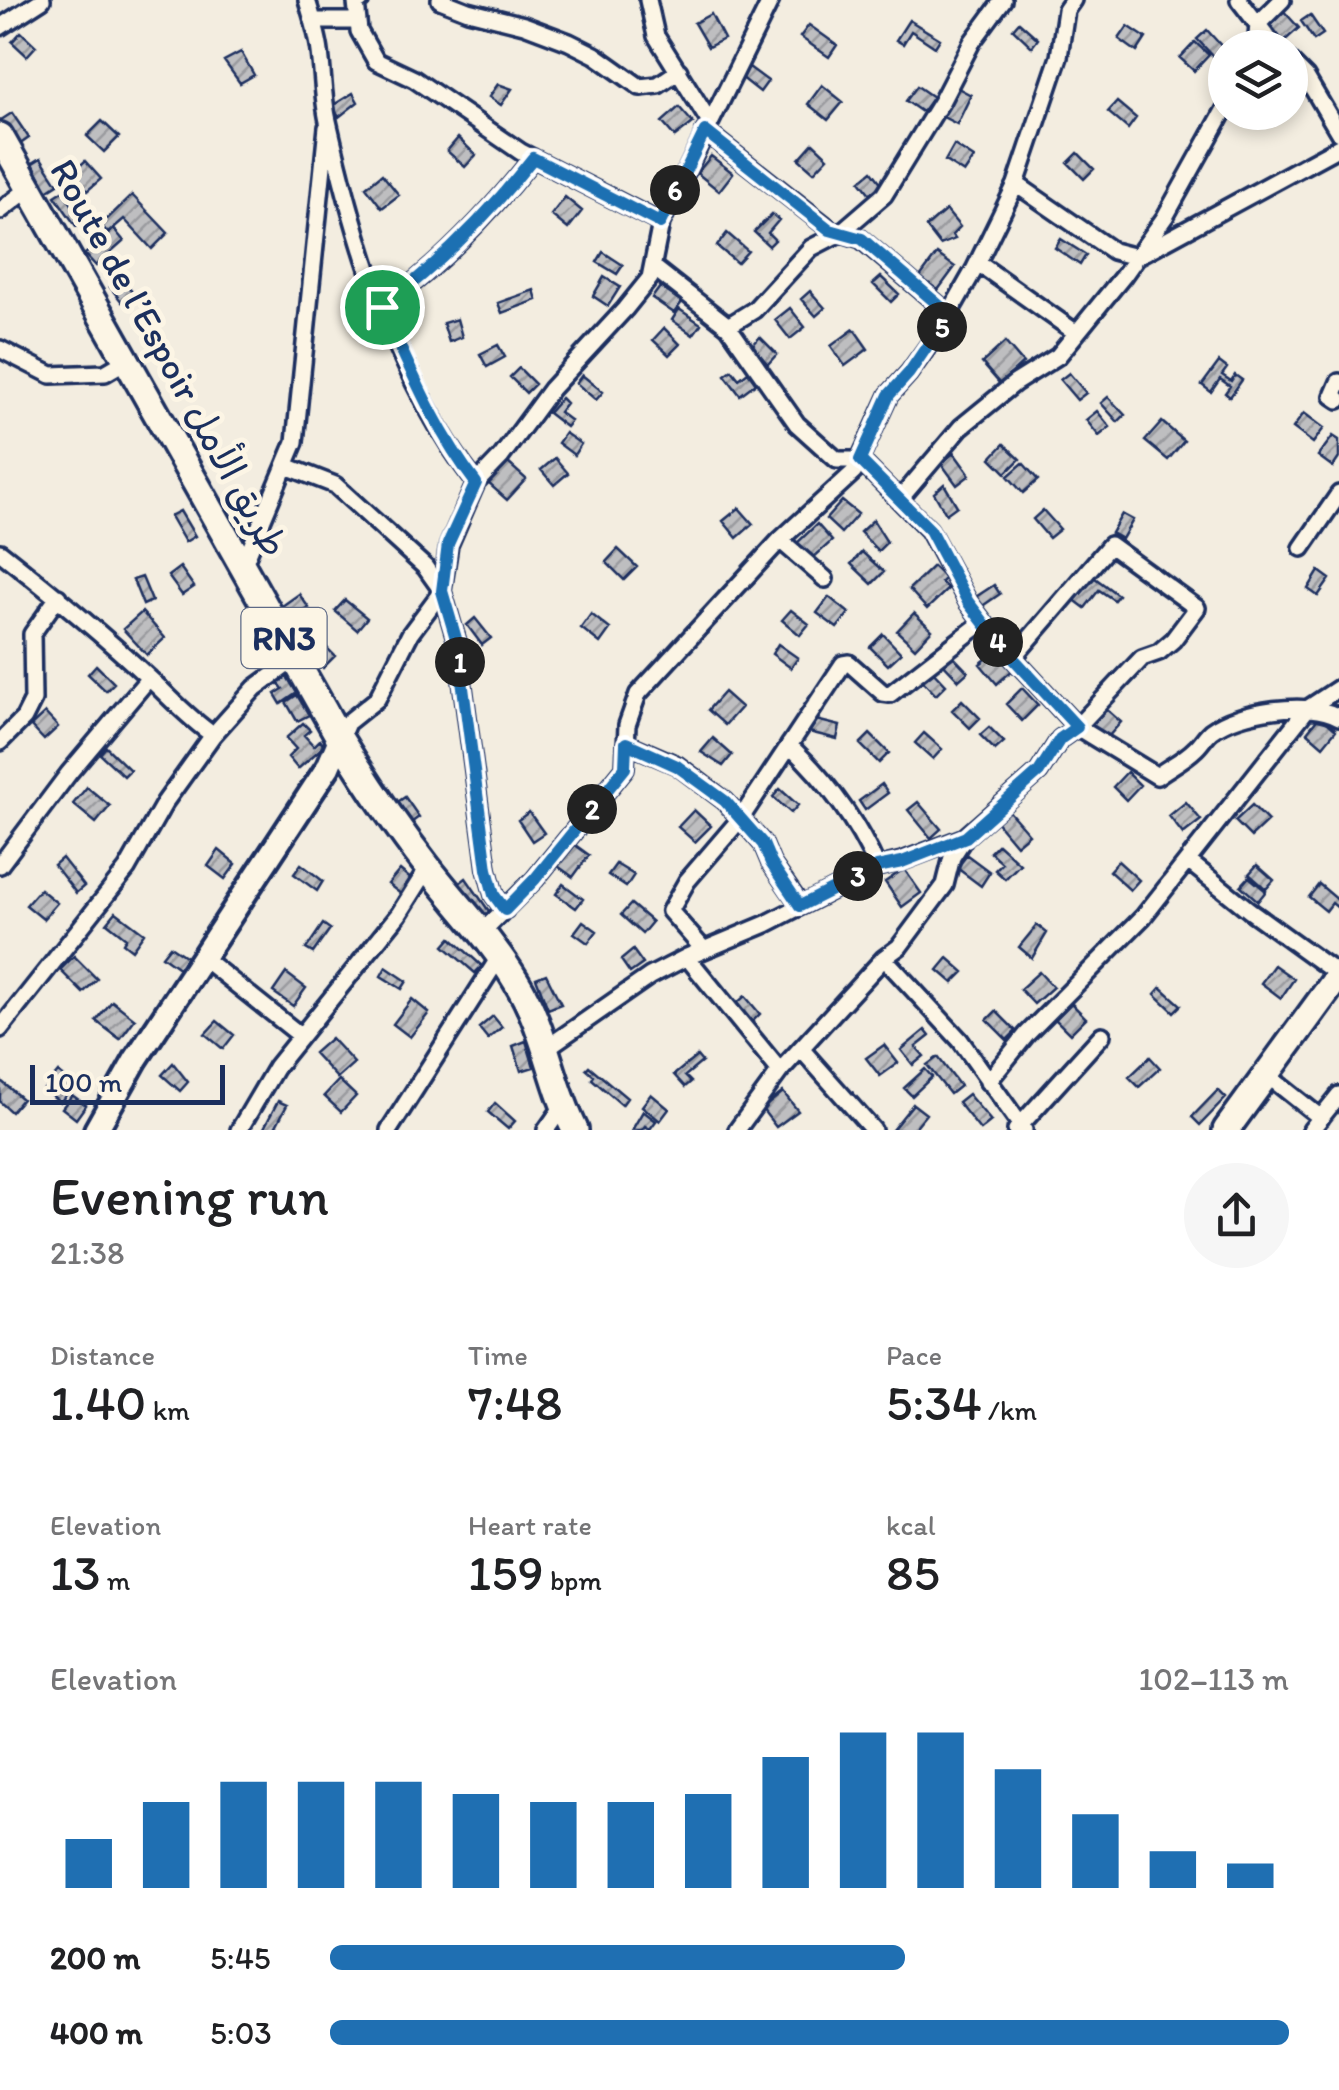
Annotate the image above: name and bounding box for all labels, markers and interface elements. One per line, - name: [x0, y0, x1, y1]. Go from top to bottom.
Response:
- map controls: [1208, 30, 1308, 130]
- button: layers: [1208, 30, 1308, 130]
- street label: Route de l’Espoir طريق الأمل: [40, 150, 300, 565]
- pin: 6: [650, 165, 700, 215]
- text: 6: [668, 173, 682, 207]
- pin: [340, 265, 425, 350]
- icon: arrive: [355, 280, 410, 335]
- pin: 5: [917, 302, 967, 352]
- text: 5: [935, 310, 949, 344]
- road number: RN3: [242, 608, 326, 668]
- pin: 4: [973, 617, 1023, 667]
- text: 4: [990, 625, 1006, 659]
- pin: 1: [435, 637, 485, 687]
- text: 1: [454, 645, 467, 679]
- pin: 2: [567, 784, 617, 834]
- text: 2: [585, 792, 599, 826]
- pin: 3: [833, 851, 883, 901]
- text: 3: [850, 859, 866, 893]
- scale bar: [30, 1060, 225, 1104]
- text: 100 m: [45, 1065, 122, 1099]
- text: Evening run: [50, 1163, 329, 1229]
- button: share: [1184, 1163, 1289, 1268]
- text: 21:38: [50, 1234, 125, 1272]
- text: Distance: [50, 1338, 155, 1372]
- text: Time: [468, 1338, 528, 1372]
- text: Pace: [886, 1338, 942, 1372]
- text: 1.40: [50, 1372, 146, 1433]
- text: 7:48: [468, 1372, 563, 1433]
- text: 5:34: [886, 1372, 982, 1433]
- text: km: [146, 1393, 190, 1427]
- text: /km: [982, 1393, 1037, 1427]
- text: Elevation: [50, 1508, 161, 1542]
- text: Heart rate: [468, 1508, 592, 1542]
- text: kcal: [886, 1508, 936, 1542]
- text: 13: [50, 1542, 100, 1603]
- text: 159: [468, 1542, 544, 1603]
- text: 85: [886, 1542, 940, 1603]
- text: m: [100, 1563, 130, 1597]
- text: bpm: [544, 1563, 602, 1597]
- text: Elevation: [50, 1660, 177, 1698]
- text: 102–113 m: [1139, 1660, 1289, 1698]
- text: 200 m: [50, 1939, 140, 1977]
- text: 5:45: [210, 1939, 271, 1977]
- text: 400 m: [50, 2014, 143, 2052]
- text: 5:03: [210, 2014, 272, 2052]

